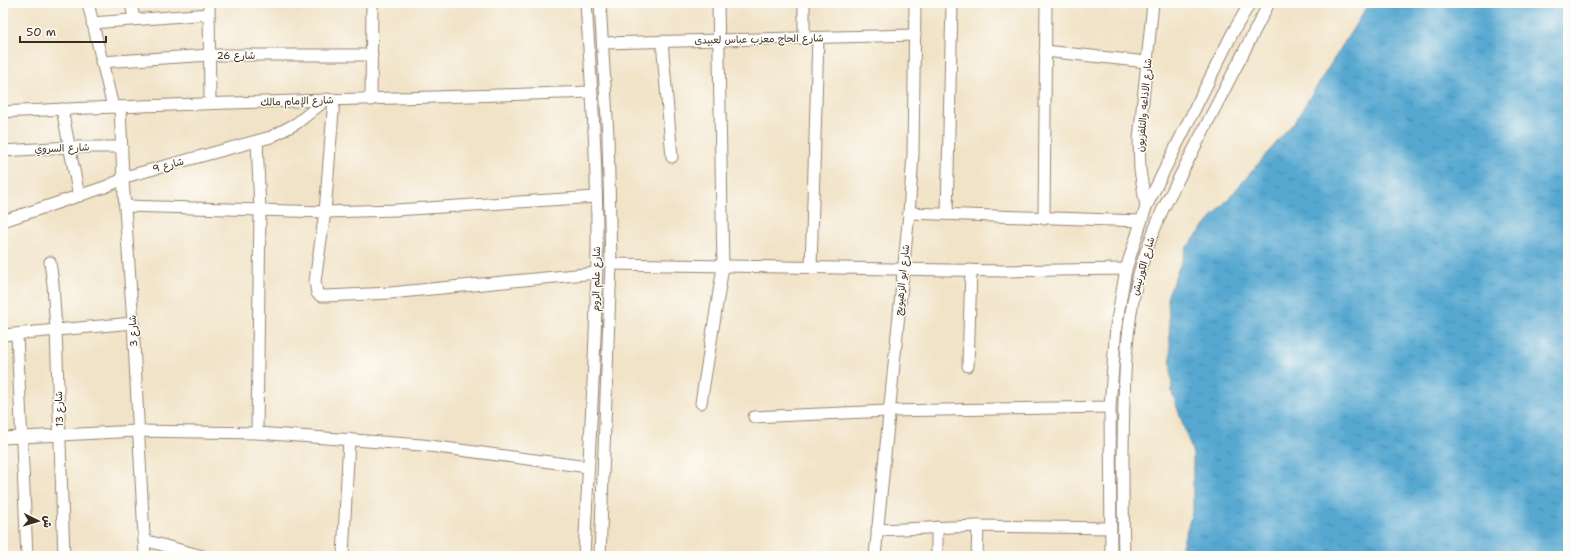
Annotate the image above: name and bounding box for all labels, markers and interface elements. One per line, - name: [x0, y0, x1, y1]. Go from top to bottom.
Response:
- scale bar: [20, 18, 106, 44]
- text: 50 m: [26, 24, 56, 40]
- street label: شارع الحاج معزب عباس لعبيدى: [694, 31, 824, 48]
- street label: شارع 26: [217, 49, 256, 63]
- street label: شارع الاذاعه والتلفزيون: [1133, 57, 1156, 152]
- street label: شارع الإمام مالك: [260, 93, 334, 110]
- street label: شارع السروي: [34, 141, 90, 157]
- street label: شارع 9: [151, 155, 186, 176]
- street label: شارع الكورنيش: [1128, 235, 1159, 297]
- street label: شارع ابو الزهيويج: [892, 244, 913, 316]
- street label: شارع علم الروم: [589, 246, 605, 312]
- street label: شارع 3: [126, 314, 141, 347]
- street label: شارع 13: [52, 391, 67, 427]
- north arrow: [18, 501, 58, 541]
- text: ش: [39, 515, 55, 529]

